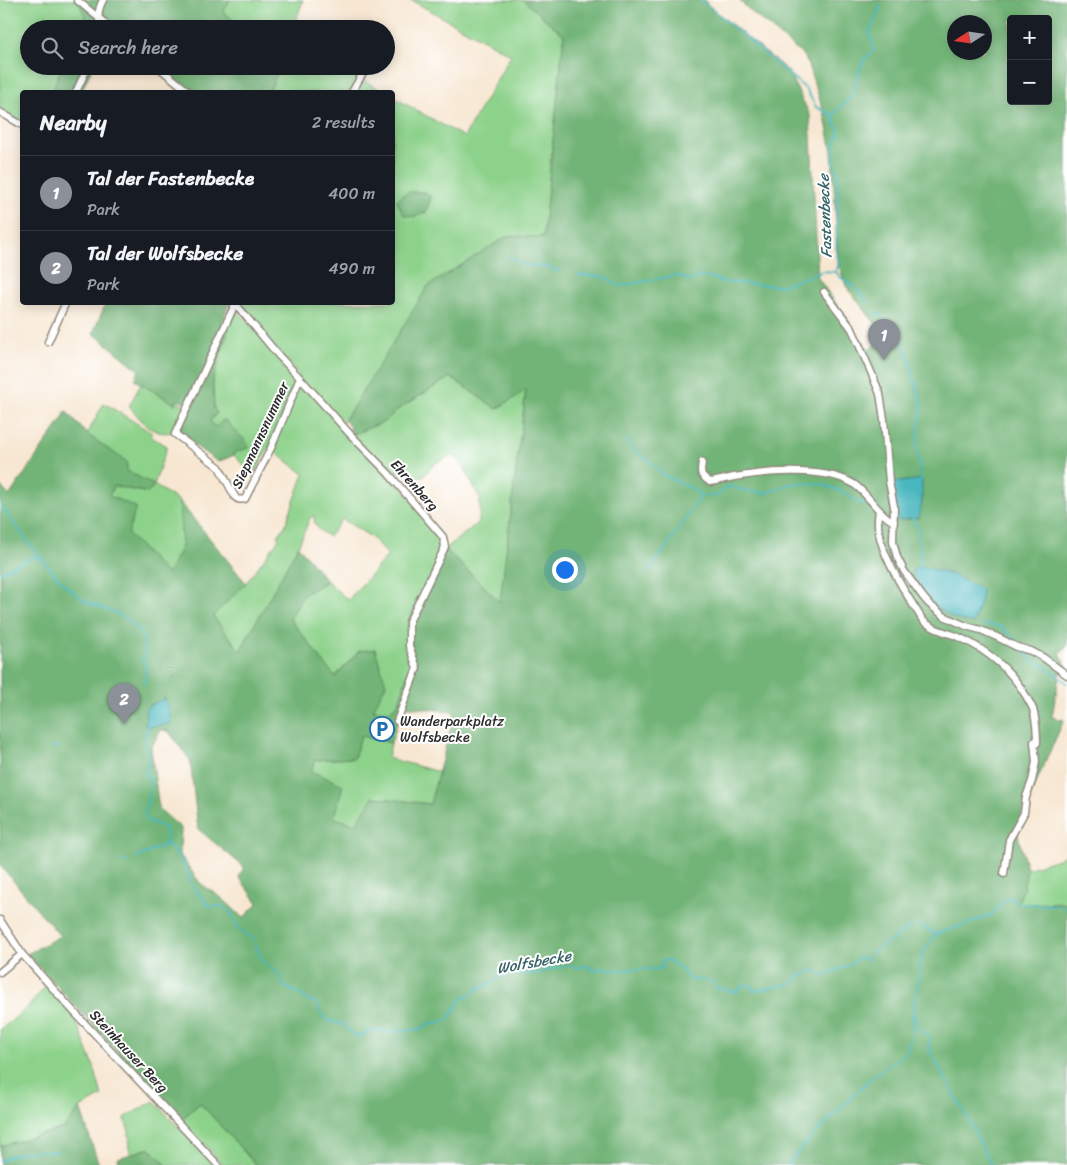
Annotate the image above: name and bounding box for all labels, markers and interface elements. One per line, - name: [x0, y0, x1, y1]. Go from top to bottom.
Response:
- north arrow: [947, 15, 992, 60]
- map controls: [1007, 15, 1052, 105]
- button: +: [1007, 15, 1052, 60]
- search box: [20, 20, 395, 75]
- text: Search here: [78, 31, 178, 64]
- icon: search: [38, 34, 66, 62]
- button: −: [1007, 60, 1052, 105]
- text: Nearby: [40, 104, 106, 142]
- text: 2 results: [312, 108, 375, 137]
- text: Tal der Fastenbecke: [87, 162, 254, 195]
- water label: Fastenbecke: [811, 172, 839, 258]
- text: 1: [53, 179, 59, 208]
- text: 400 m: [328, 179, 375, 208]
- text: Park: [87, 195, 120, 224]
- text: Tal der Wolfsbecke: [87, 237, 243, 270]
- text: 2: [51, 254, 61, 283]
- text: 490 m: [329, 254, 375, 283]
- text: Park: [87, 270, 120, 299]
- pin: 1: [868, 319, 900, 360]
- street label: Siepmannsnummer: [225, 376, 297, 493]
- street label: Ehrenberg: [384, 453, 445, 517]
- your location: [552, 557, 578, 583]
- pin: 2: [108, 683, 140, 724]
- place label: Wanderparkplatz Wolfsbecke: [400, 709, 504, 750]
- parking icon: Wanderparkplatz Wolfsbecke: [369, 716, 395, 742]
- water label: Wolfsbecke: [495, 942, 575, 981]
- street label: Steinhauser Berg: [83, 1004, 174, 1099]

